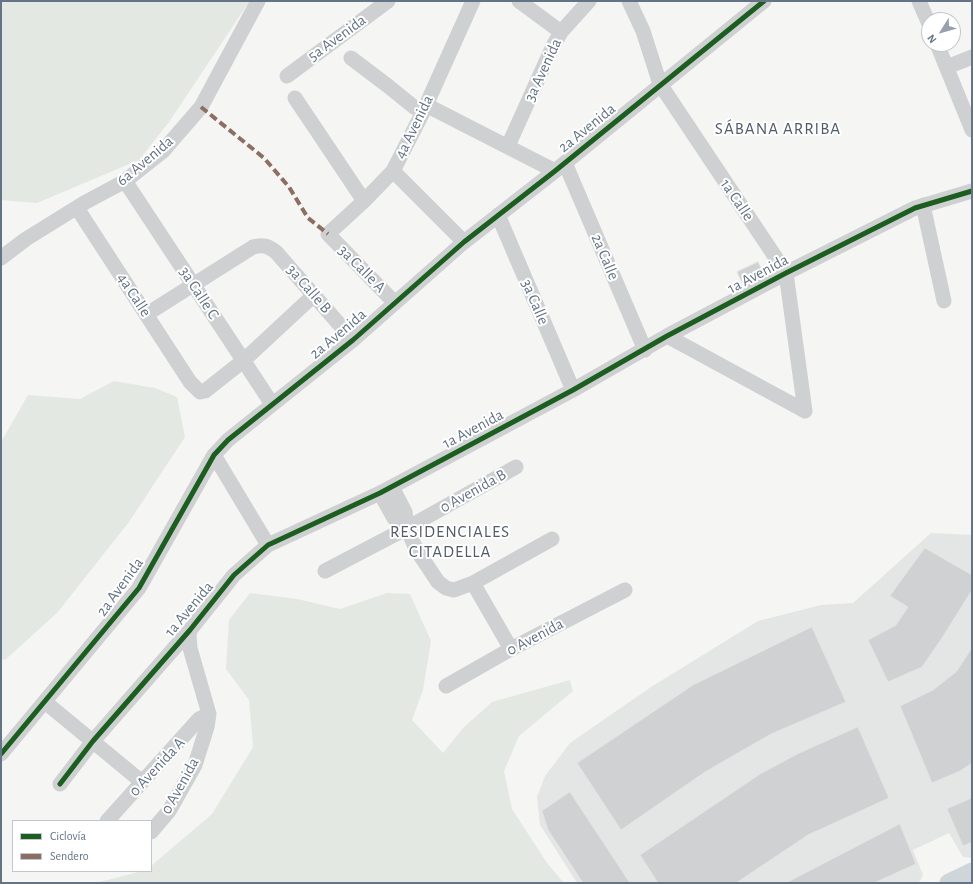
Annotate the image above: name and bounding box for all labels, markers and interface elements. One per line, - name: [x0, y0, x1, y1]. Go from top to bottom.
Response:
- street label: 5a Avenida: [304, 10, 370, 66]
- north arrow: [921, 12, 961, 52]
- text: N: [925, 33, 939, 45]
- street label: 3a Avenida: [520, 35, 566, 105]
- street label: 4a Avenida: [390, 92, 438, 162]
- street label: 2a Avenida: [555, 99, 619, 157]
- district label: SÁBANA ARRIBA: [715, 119, 841, 139]
- street label: 6a Avenida: [113, 132, 177, 190]
- street label: 1a Calle: [716, 175, 758, 225]
- street label: 2a Calle: [587, 231, 623, 283]
- street label: 3a Calle A: [334, 241, 390, 297]
- street label: 1a Avenida: [724, 250, 792, 298]
- street label: 3a Calle B: [282, 260, 336, 318]
- street label: 3a Calle C: [175, 263, 223, 323]
- street label: 4a Calle: [113, 269, 155, 321]
- street label: 3a Calle: [517, 276, 553, 328]
- street label: 2a Avenida: [306, 305, 370, 363]
- street label: 1a Avenida: [439, 405, 507, 453]
- street label: 0 Avenida B: [436, 465, 510, 517]
- district label: RESIDENCIALES CITADELLA: [390, 522, 510, 562]
- street label: 2a Avenida: [92, 554, 148, 620]
- street label: 1a Avenida: [160, 577, 218, 641]
- street label: 0 Avenida: [503, 614, 567, 660]
- street label: 0 Avenida A: [125, 734, 189, 800]
- street label: 0 Avenida: [157, 754, 203, 818]
- legend: [12, 820, 152, 872]
- text: Ciclovía: [50, 830, 86, 842]
- text: Sendero: [50, 850, 89, 862]

